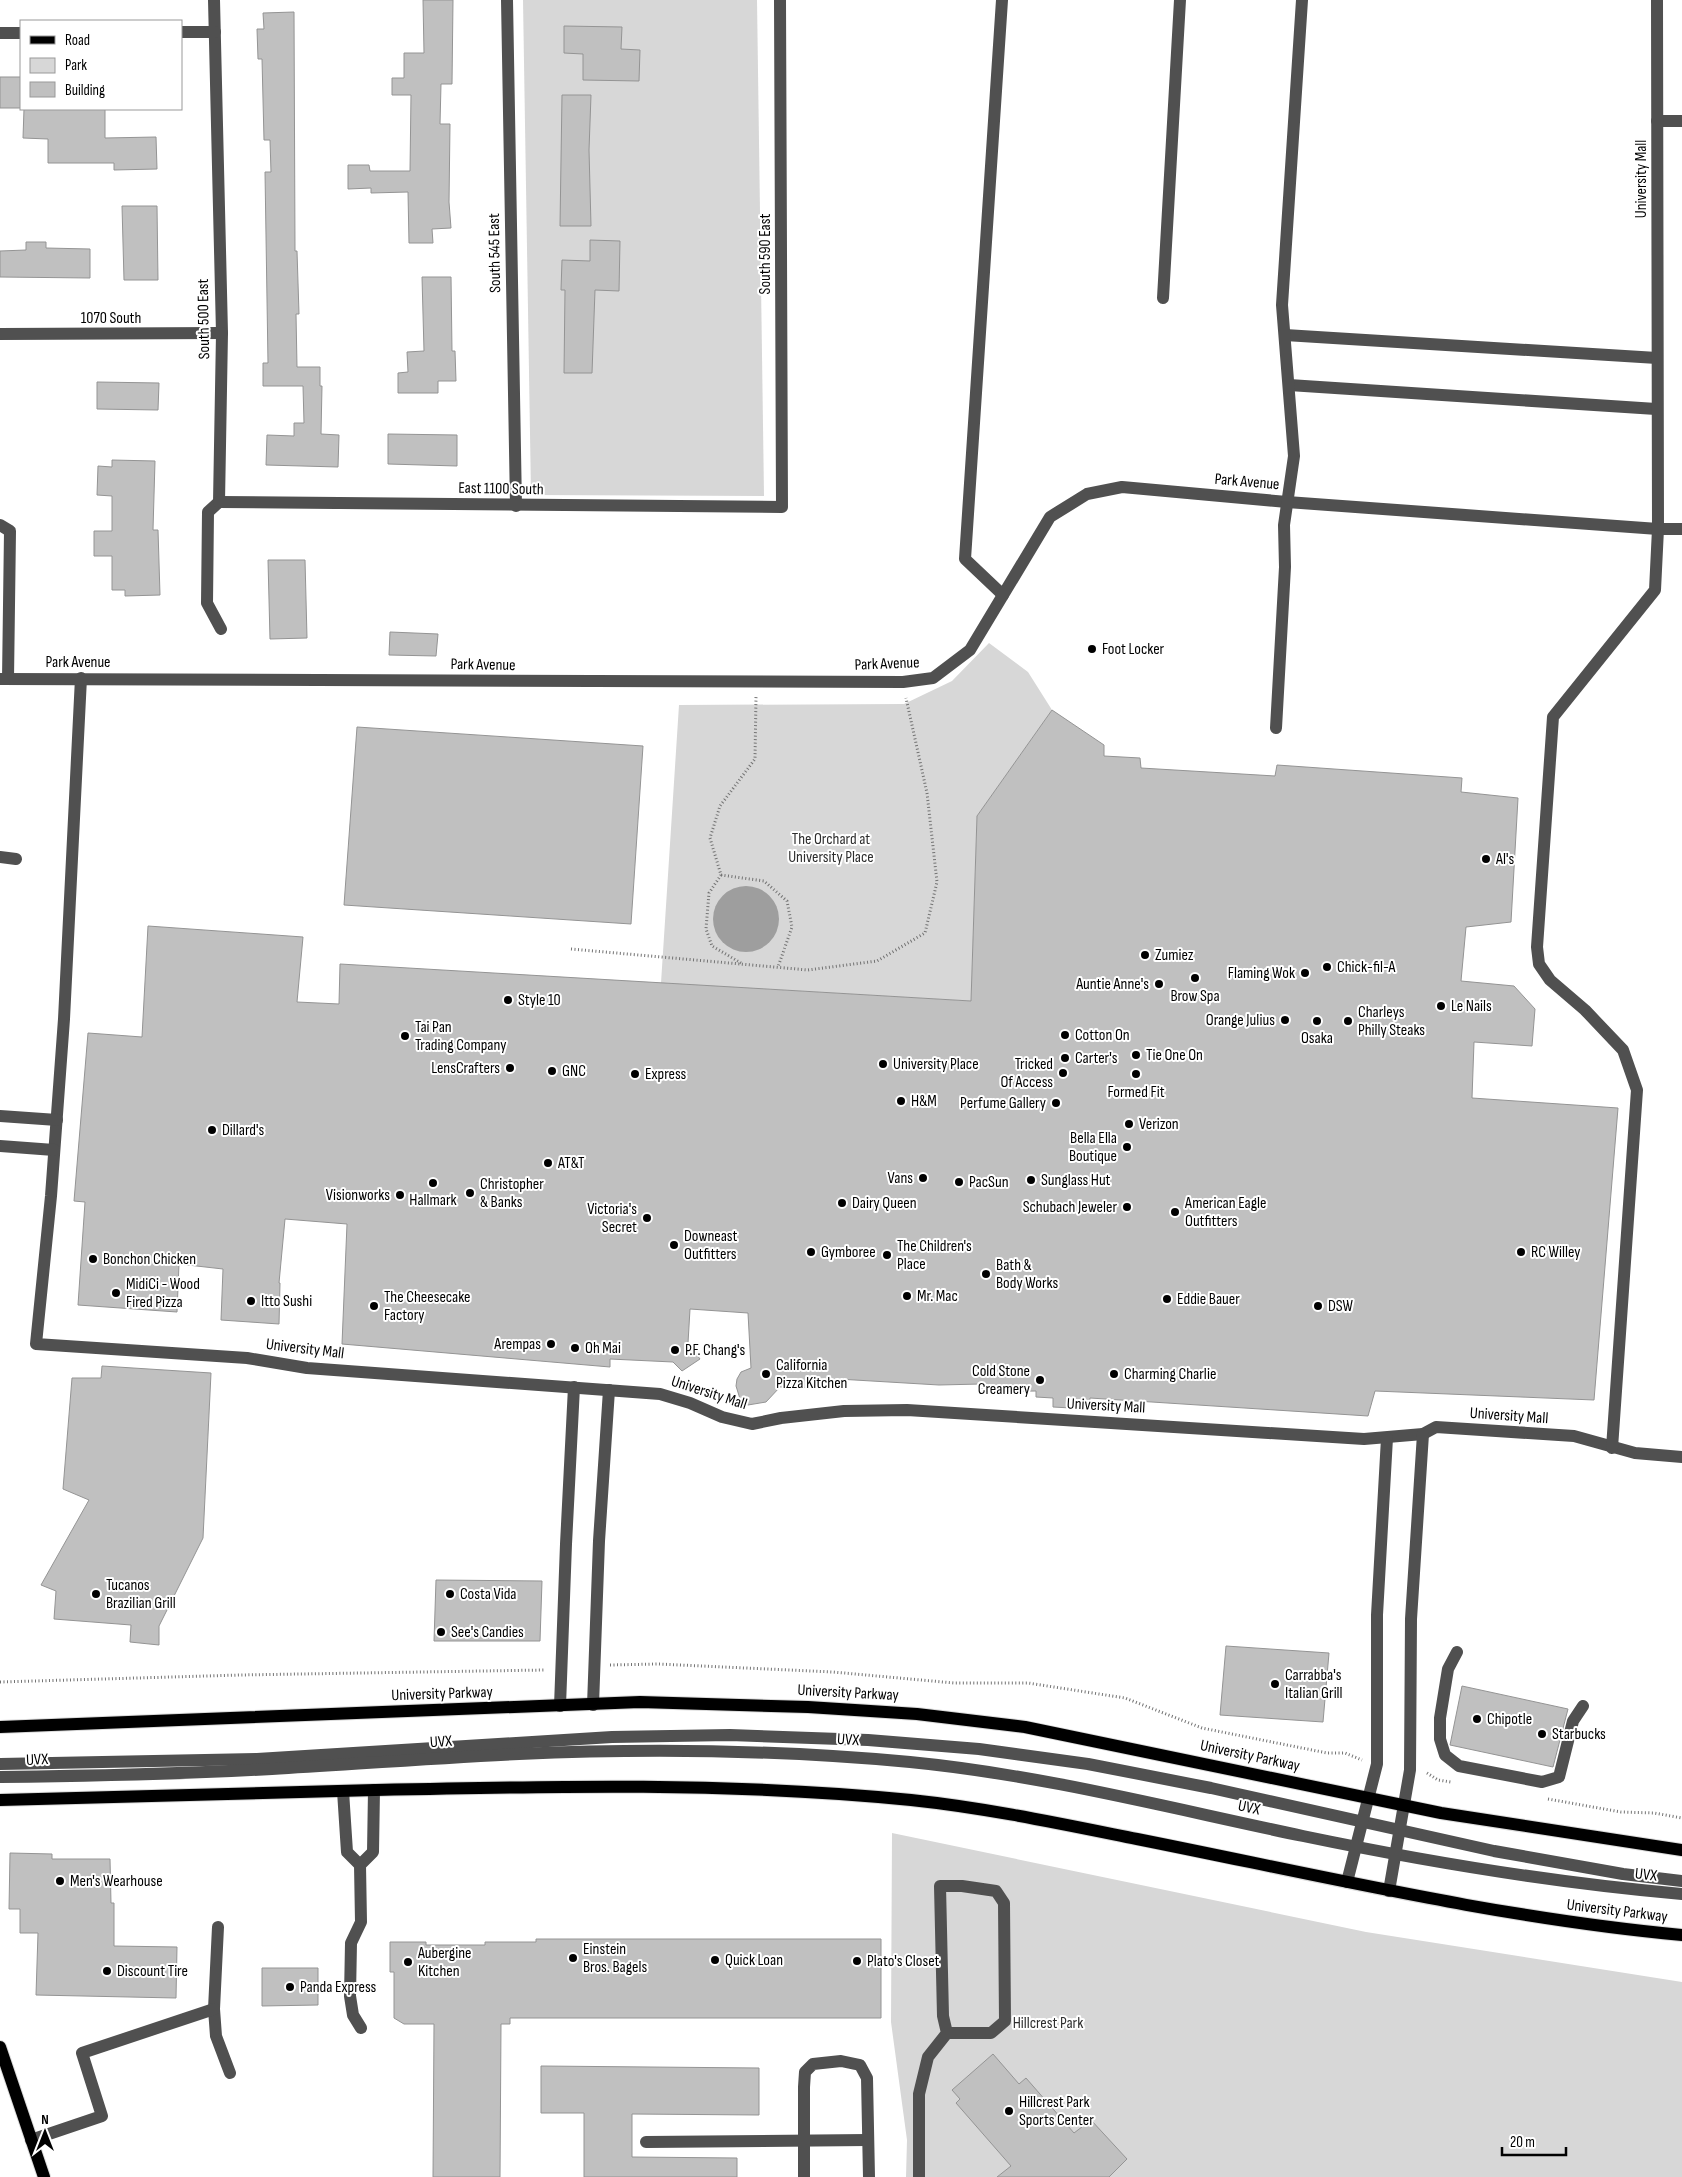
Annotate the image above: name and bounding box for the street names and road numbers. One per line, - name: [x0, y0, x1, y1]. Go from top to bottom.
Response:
- street label: University Mall: [1632, 140, 1651, 218]
- street label: South 545 East: [485, 213, 505, 293]
- street label: South 590 East: [756, 214, 775, 294]
- street label: South 500 East: [194, 278, 214, 360]
- street label: 1070 South: [81, 309, 141, 328]
- street label: Park Avenue: [1214, 470, 1280, 494]
- street label: East 1100 South: [458, 479, 544, 499]
- street label: Park Avenue: [45, 653, 111, 672]
- street label: Park Avenue: [854, 653, 920, 675]
- street label: Park Avenue: [450, 655, 516, 675]
- street label: University Mall: [265, 1335, 345, 1363]
- street label: University Mall: [669, 1372, 749, 1414]
- street label: University Mall: [1066, 1394, 1146, 1418]
- street label: University Mall: [1469, 1404, 1549, 1428]
- street label: University Parkway: [797, 1681, 899, 1705]
- street label: University Parkway: [391, 1683, 493, 1705]
- street label: UVX: [836, 1730, 860, 1750]
- street label: UVX: [429, 1732, 453, 1752]
- street label: University Parkway: [1198, 1736, 1302, 1776]
- street label: UVX: [26, 1750, 49, 1770]
- street label: UVX: [1236, 1796, 1262, 1820]
- street label: UVX: [1634, 1864, 1658, 1886]
- street label: University Parkway: [1566, 1895, 1668, 1927]

